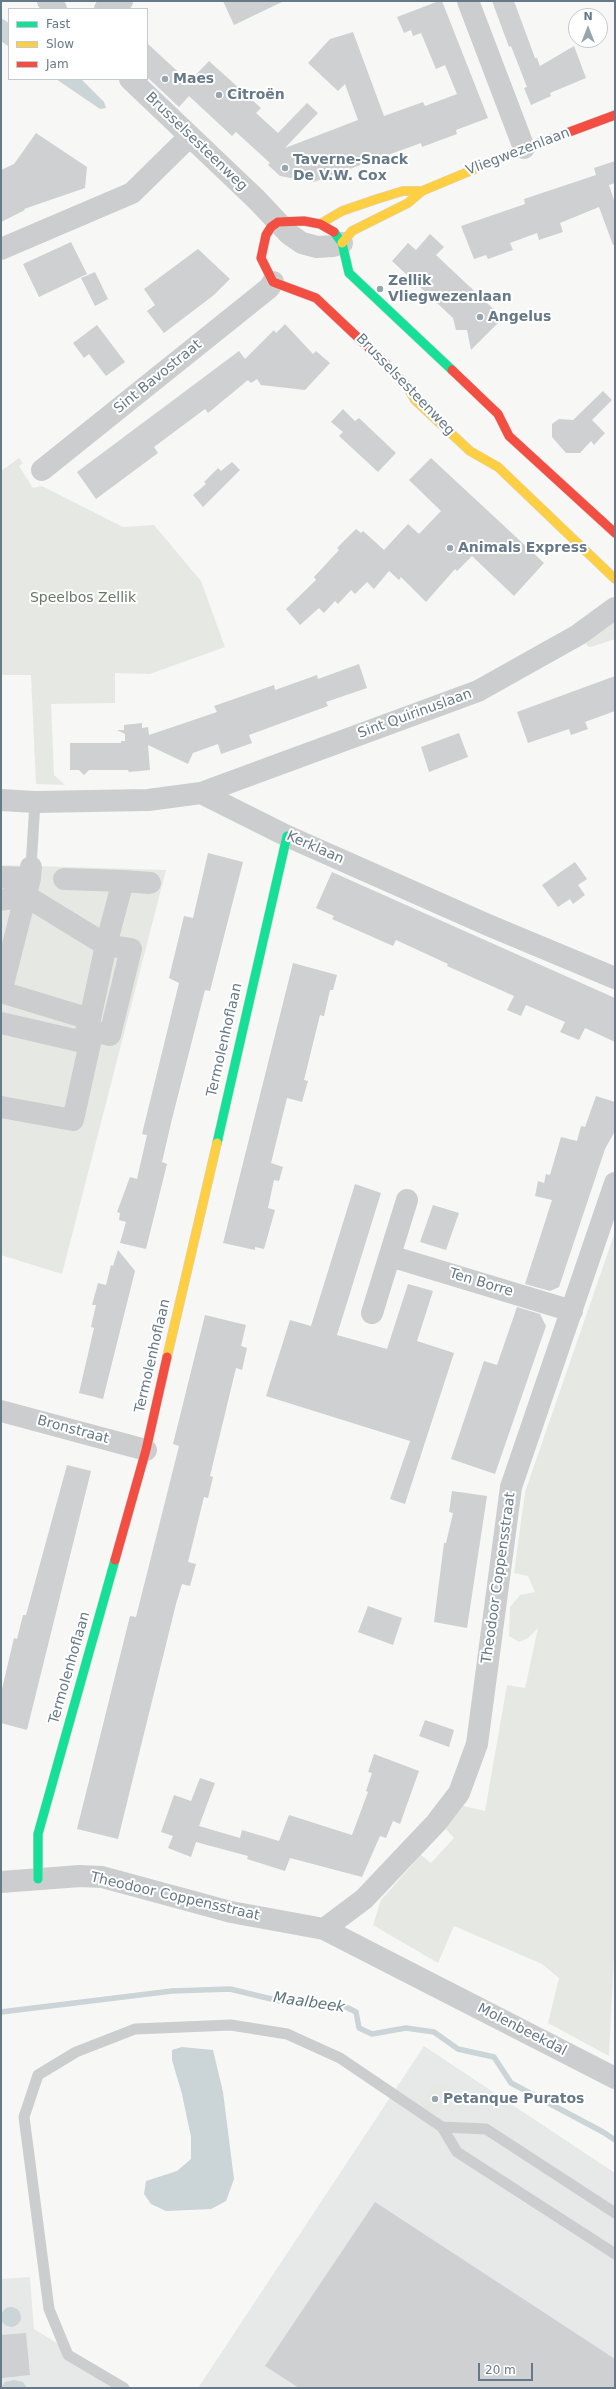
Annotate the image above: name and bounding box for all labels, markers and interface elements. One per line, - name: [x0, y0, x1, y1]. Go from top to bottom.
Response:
- legend: [8, 8, 148, 80]
- north arrow: [568, 8, 608, 48]
- text: N: [583, 10, 593, 23]
- text: Fast: [46, 17, 70, 31]
- text: Slow: [46, 37, 74, 51]
- text: Jam: [46, 57, 69, 71]
- place label: Maes: [173, 71, 214, 87]
- marker: Maes: [160, 74, 170, 84]
- place label: Citroën: [227, 87, 285, 103]
- street label: Brusselsesteenweg: [142, 89, 250, 195]
- marker: Citroën: [214, 90, 224, 100]
- street label: Vliegwezenlaan: [464, 125, 572, 179]
- place label: Taverne-Snack De V.W. Cox: [293, 152, 408, 184]
- marker: Taverne-Snack De V.W. Cox: [280, 163, 290, 173]
- place label: Zellik Vliegwezenlaan: [388, 273, 512, 306]
- marker: Zellik Vliegwezenlaan: [375, 284, 385, 294]
- place label: Angelus: [488, 309, 551, 325]
- marker: Angelus: [475, 312, 485, 322]
- street label: Brusselsesteenweg: [352, 331, 458, 439]
- street label: Sint Bavostraat: [111, 337, 205, 417]
- place label: Animals Express: [458, 540, 587, 556]
- marker: Animals Express: [445, 543, 455, 553]
- park label: Speelbos Zellik: [30, 590, 136, 606]
- street label: Sint Quirinuslaan: [356, 686, 474, 742]
- street label: Kerklaan: [284, 828, 346, 868]
- street label: Termolenhoflaan: [204, 982, 246, 1098]
- street label: Ten Borre: [447, 1265, 515, 1301]
- street label: Termolenhoflaan: [132, 1298, 174, 1414]
- street label: Bronstraat: [35, 1412, 111, 1448]
- street label: Theodoor Coppensstraat: [479, 1491, 519, 1665]
- street label: Termolenhoflaan: [46, 1610, 94, 1726]
- street label: Theodoor Coppensstraat: [89, 1869, 261, 1925]
- water label: Maalbeek: [272, 1989, 346, 2017]
- street label: Molenbeekdal: [475, 2000, 569, 2060]
- place label: Petanque Puratos: [443, 2091, 584, 2107]
- marker: Petanque Puratos: [430, 2094, 440, 2104]
- scale bar: [480, 2355, 535, 2381]
- text: 20 m: [485, 2363, 516, 2377]

